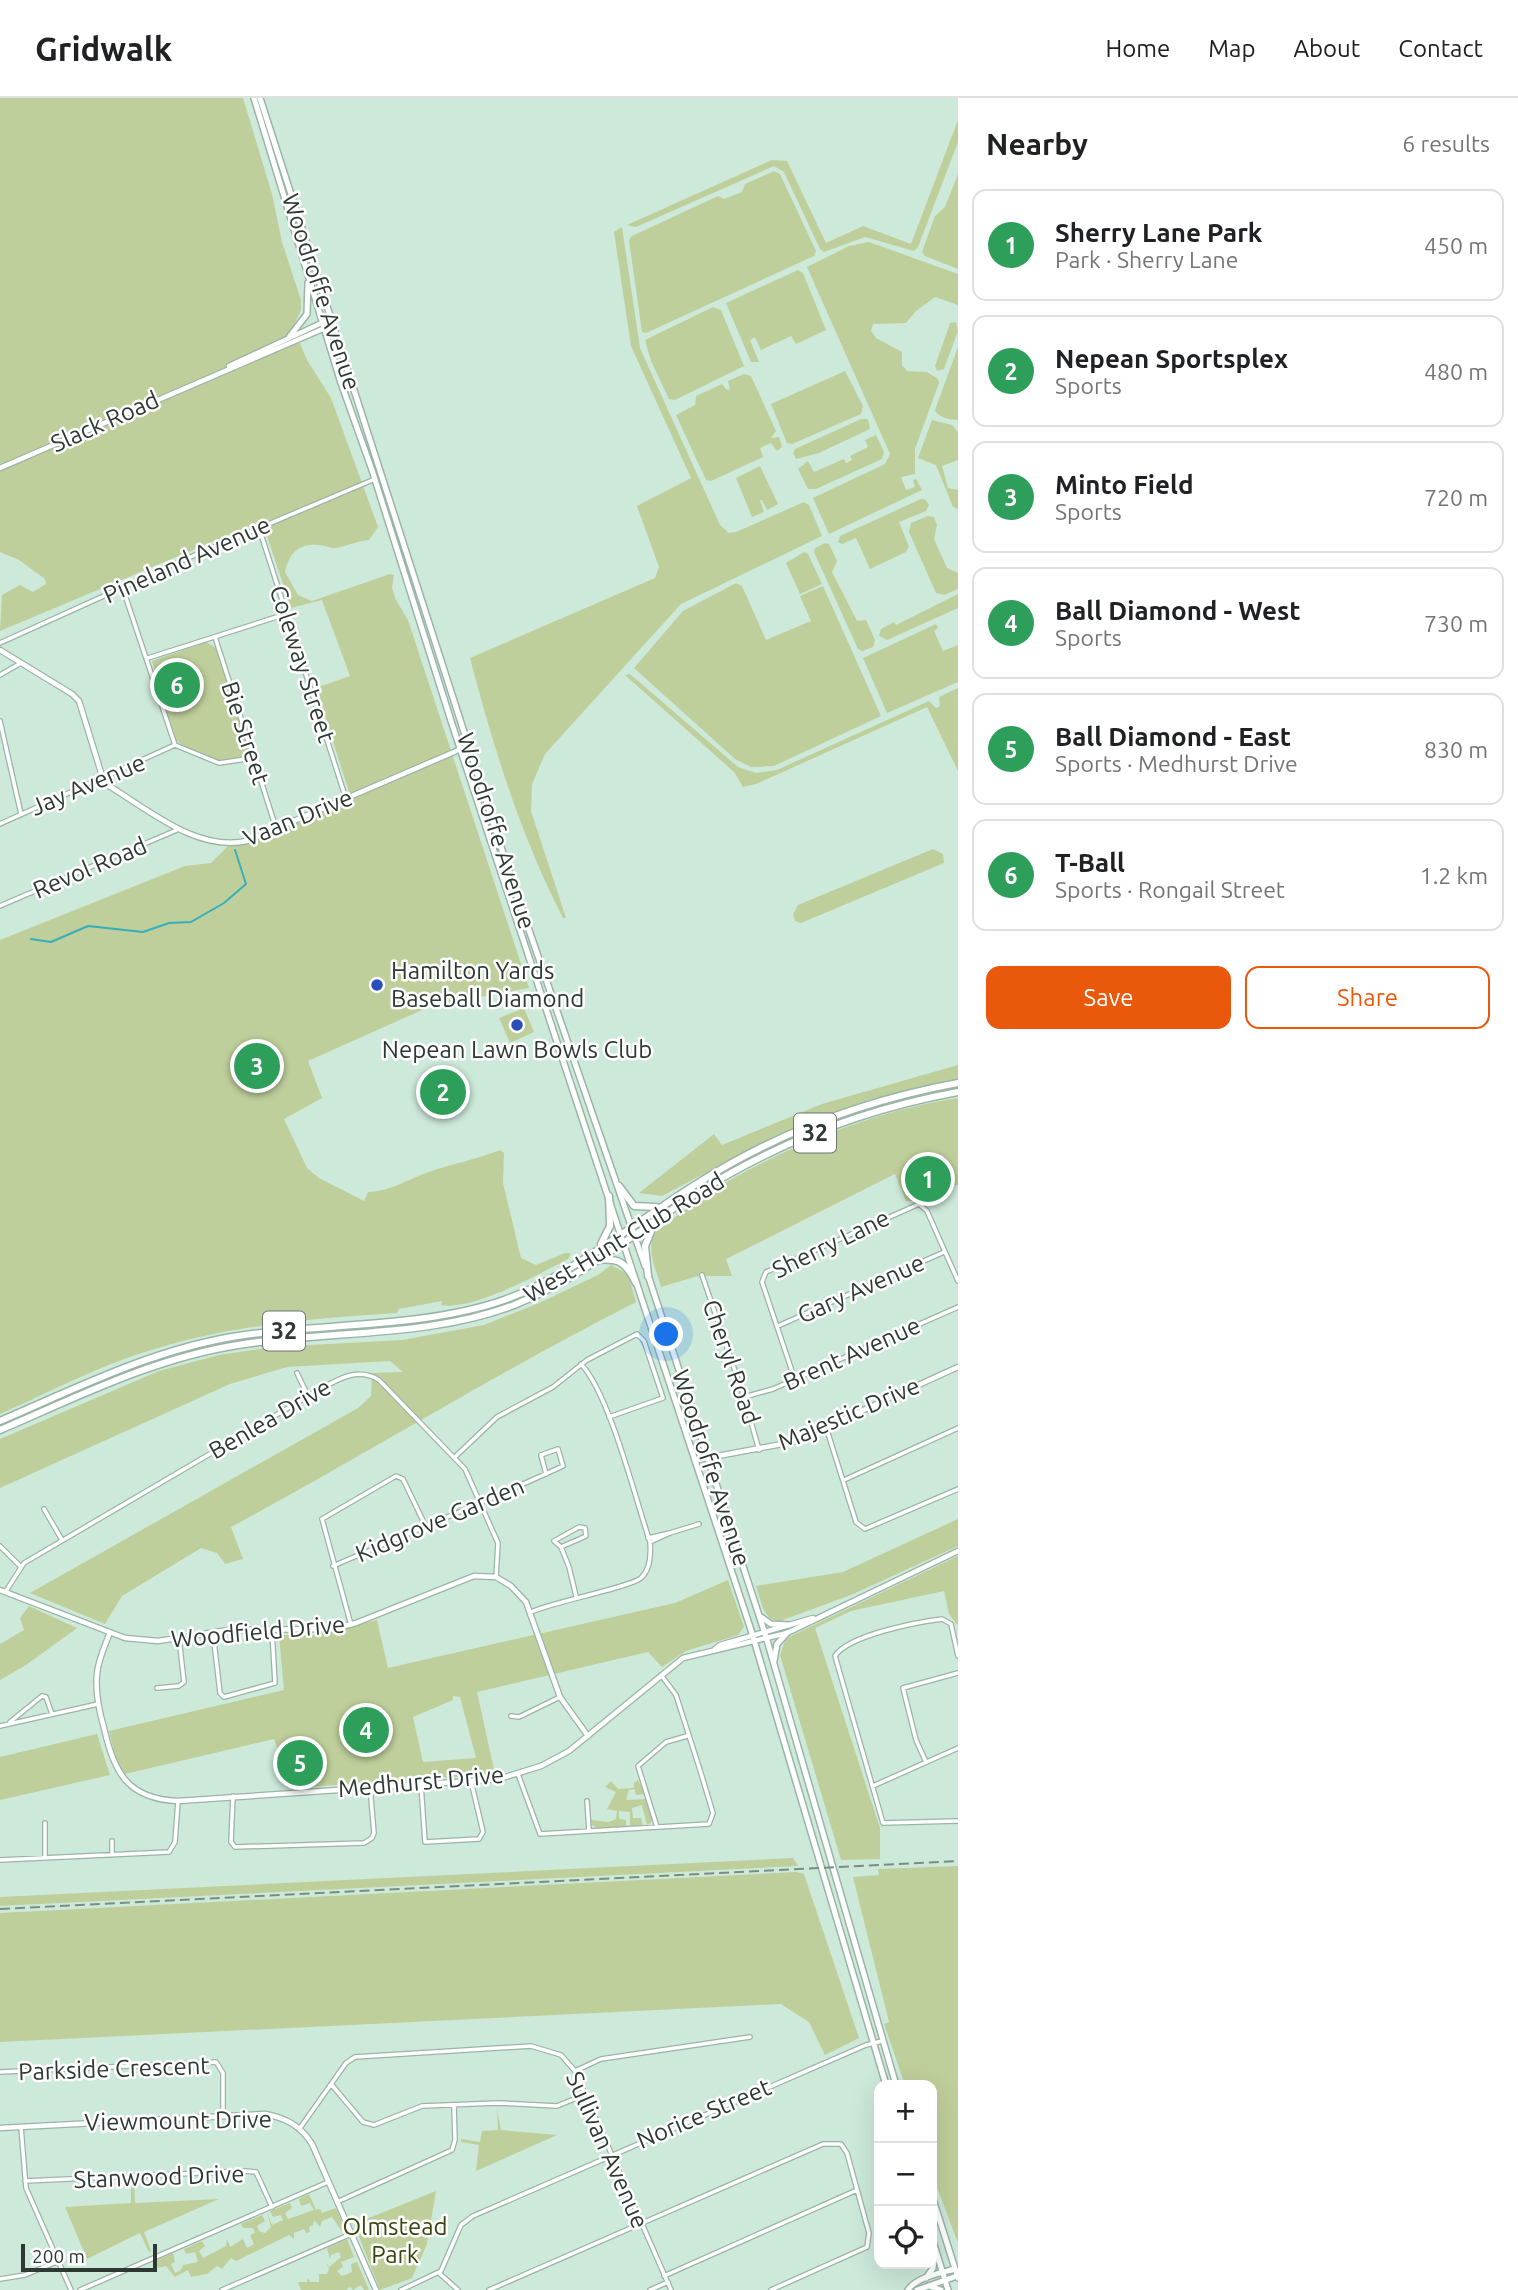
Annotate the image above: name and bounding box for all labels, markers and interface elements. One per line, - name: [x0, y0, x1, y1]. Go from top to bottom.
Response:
- text: Gridwalk: [35, 30, 172, 67]
- text: Home: [1105, 35, 1170, 62]
- text: Map: [1208, 35, 1255, 62]
- text: About: [1293, 35, 1360, 62]
- text: Contact: [1398, 35, 1483, 62]
- text: Nearby: [986, 127, 1088, 161]
- text: 6 results: [1402, 131, 1490, 156]
- street label: Woodroffe Avenue: [277, 190, 366, 393]
- text: Sherry Lane Park: [1055, 218, 1262, 247]
- text: 1: [1005, 233, 1017, 258]
- text: 450 m: [1424, 233, 1488, 258]
- text: Park · Sherry Lane: [1055, 247, 1238, 272]
- text: Nepean Sportsplex: [1055, 344, 1288, 373]
- text: 2: [1005, 359, 1017, 384]
- text: 480 m: [1424, 359, 1488, 384]
- text: Sports: [1055, 373, 1122, 398]
- street label: Slack Road: [47, 386, 163, 457]
- text: Minto Field: [1055, 470, 1193, 499]
- text: 3: [1005, 485, 1017, 510]
- text: 720 m: [1424, 485, 1488, 510]
- text: Sports: [1055, 499, 1122, 524]
- street label: Pineland Avenue: [99, 511, 274, 608]
- street label: Coleway Street: [264, 582, 341, 746]
- text: Ball Diamond - West: [1055, 596, 1300, 625]
- text: 4: [1005, 611, 1017, 636]
- text: 730 m: [1424, 611, 1488, 636]
- text: Sports: [1055, 625, 1122, 650]
- pin: 6: [154, 659, 200, 711]
- street label: Bie Street: [216, 678, 275, 788]
- text: Ball Diamond - East: [1055, 722, 1291, 751]
- street label: Woodroffe Avenue: [452, 729, 541, 932]
- text: 5: [1005, 737, 1017, 762]
- text: 830 m: [1424, 737, 1488, 762]
- street label: Jay Avenue: [26, 748, 149, 821]
- text: Sports · Medhurst Drive: [1055, 751, 1298, 776]
- street label: Vaan Drive: [239, 783, 356, 852]
- street label: Revol Road: [29, 831, 151, 904]
- text: T-Ball: [1055, 848, 1125, 877]
- text: 6: [1005, 863, 1017, 888]
- text: 1.2 km: [1420, 863, 1488, 888]
- text: Sports · Rongail Street: [1055, 877, 1285, 902]
- place label: Hamilton Yards Baseball Diamond: [391, 957, 584, 1012]
- button: Save: [986, 966, 1231, 1029]
- button: Share: [1245, 966, 1490, 1029]
- marker: Hamilton Yards Baseball Diamond: [369, 977, 385, 993]
- marker: Nepean Lawn Bowls Club: [509, 1017, 525, 1033]
- place label: Nepean Lawn Bowls Club: [382, 1036, 652, 1063]
- pin: 3: [234, 1040, 280, 1092]
- pin: 2: [420, 1066, 466, 1118]
- road number: 32: [794, 1114, 836, 1152]
- pin: 1: [905, 1153, 951, 1205]
- street label: West Hunt Club Road: [519, 1167, 729, 1308]
- street label: Sherry Lane: [768, 1204, 894, 1283]
- street label: Gary Avenue: [793, 1249, 928, 1328]
- street label: Cheryl Road: [698, 1296, 765, 1428]
- street label: Brent Avenue: [779, 1311, 924, 1396]
- road number: 32: [263, 1312, 305, 1350]
- your location: [649, 1317, 683, 1351]
- street label: Woodroffe Avenue: [667, 1366, 756, 1569]
- street label: Majestic Drive: [774, 1372, 924, 1456]
- street label: Benlea Drive: [204, 1373, 336, 1464]
- street label: Kidgrove Garden: [351, 1472, 528, 1567]
- street label: Woodfield Drive: [170, 1610, 346, 1653]
- pin: 4: [343, 1704, 389, 1756]
- pin: 5: [277, 1737, 323, 1789]
- street label: Medhurst Drive: [337, 1761, 505, 1802]
- street label: Parkside Crescent: [18, 2052, 211, 2085]
- street label: Sullivan Avenue: [561, 2067, 654, 2232]
- street label: Norice Street: [633, 2073, 775, 2154]
- map controls: [874, 2080, 937, 2269]
- button: +: [874, 2080, 937, 2143]
- street label: Viewmount Drive: [84, 2105, 272, 2136]
- button: −: [874, 2143, 937, 2206]
- street label: Stanwood Drive: [73, 2160, 245, 2193]
- button: locate: [874, 2206, 937, 2269]
- park label: Olmstead Park: [342, 2213, 448, 2268]
- scale bar: [21, 2241, 158, 2273]
- text: 200 m: [32, 2245, 85, 2267]

